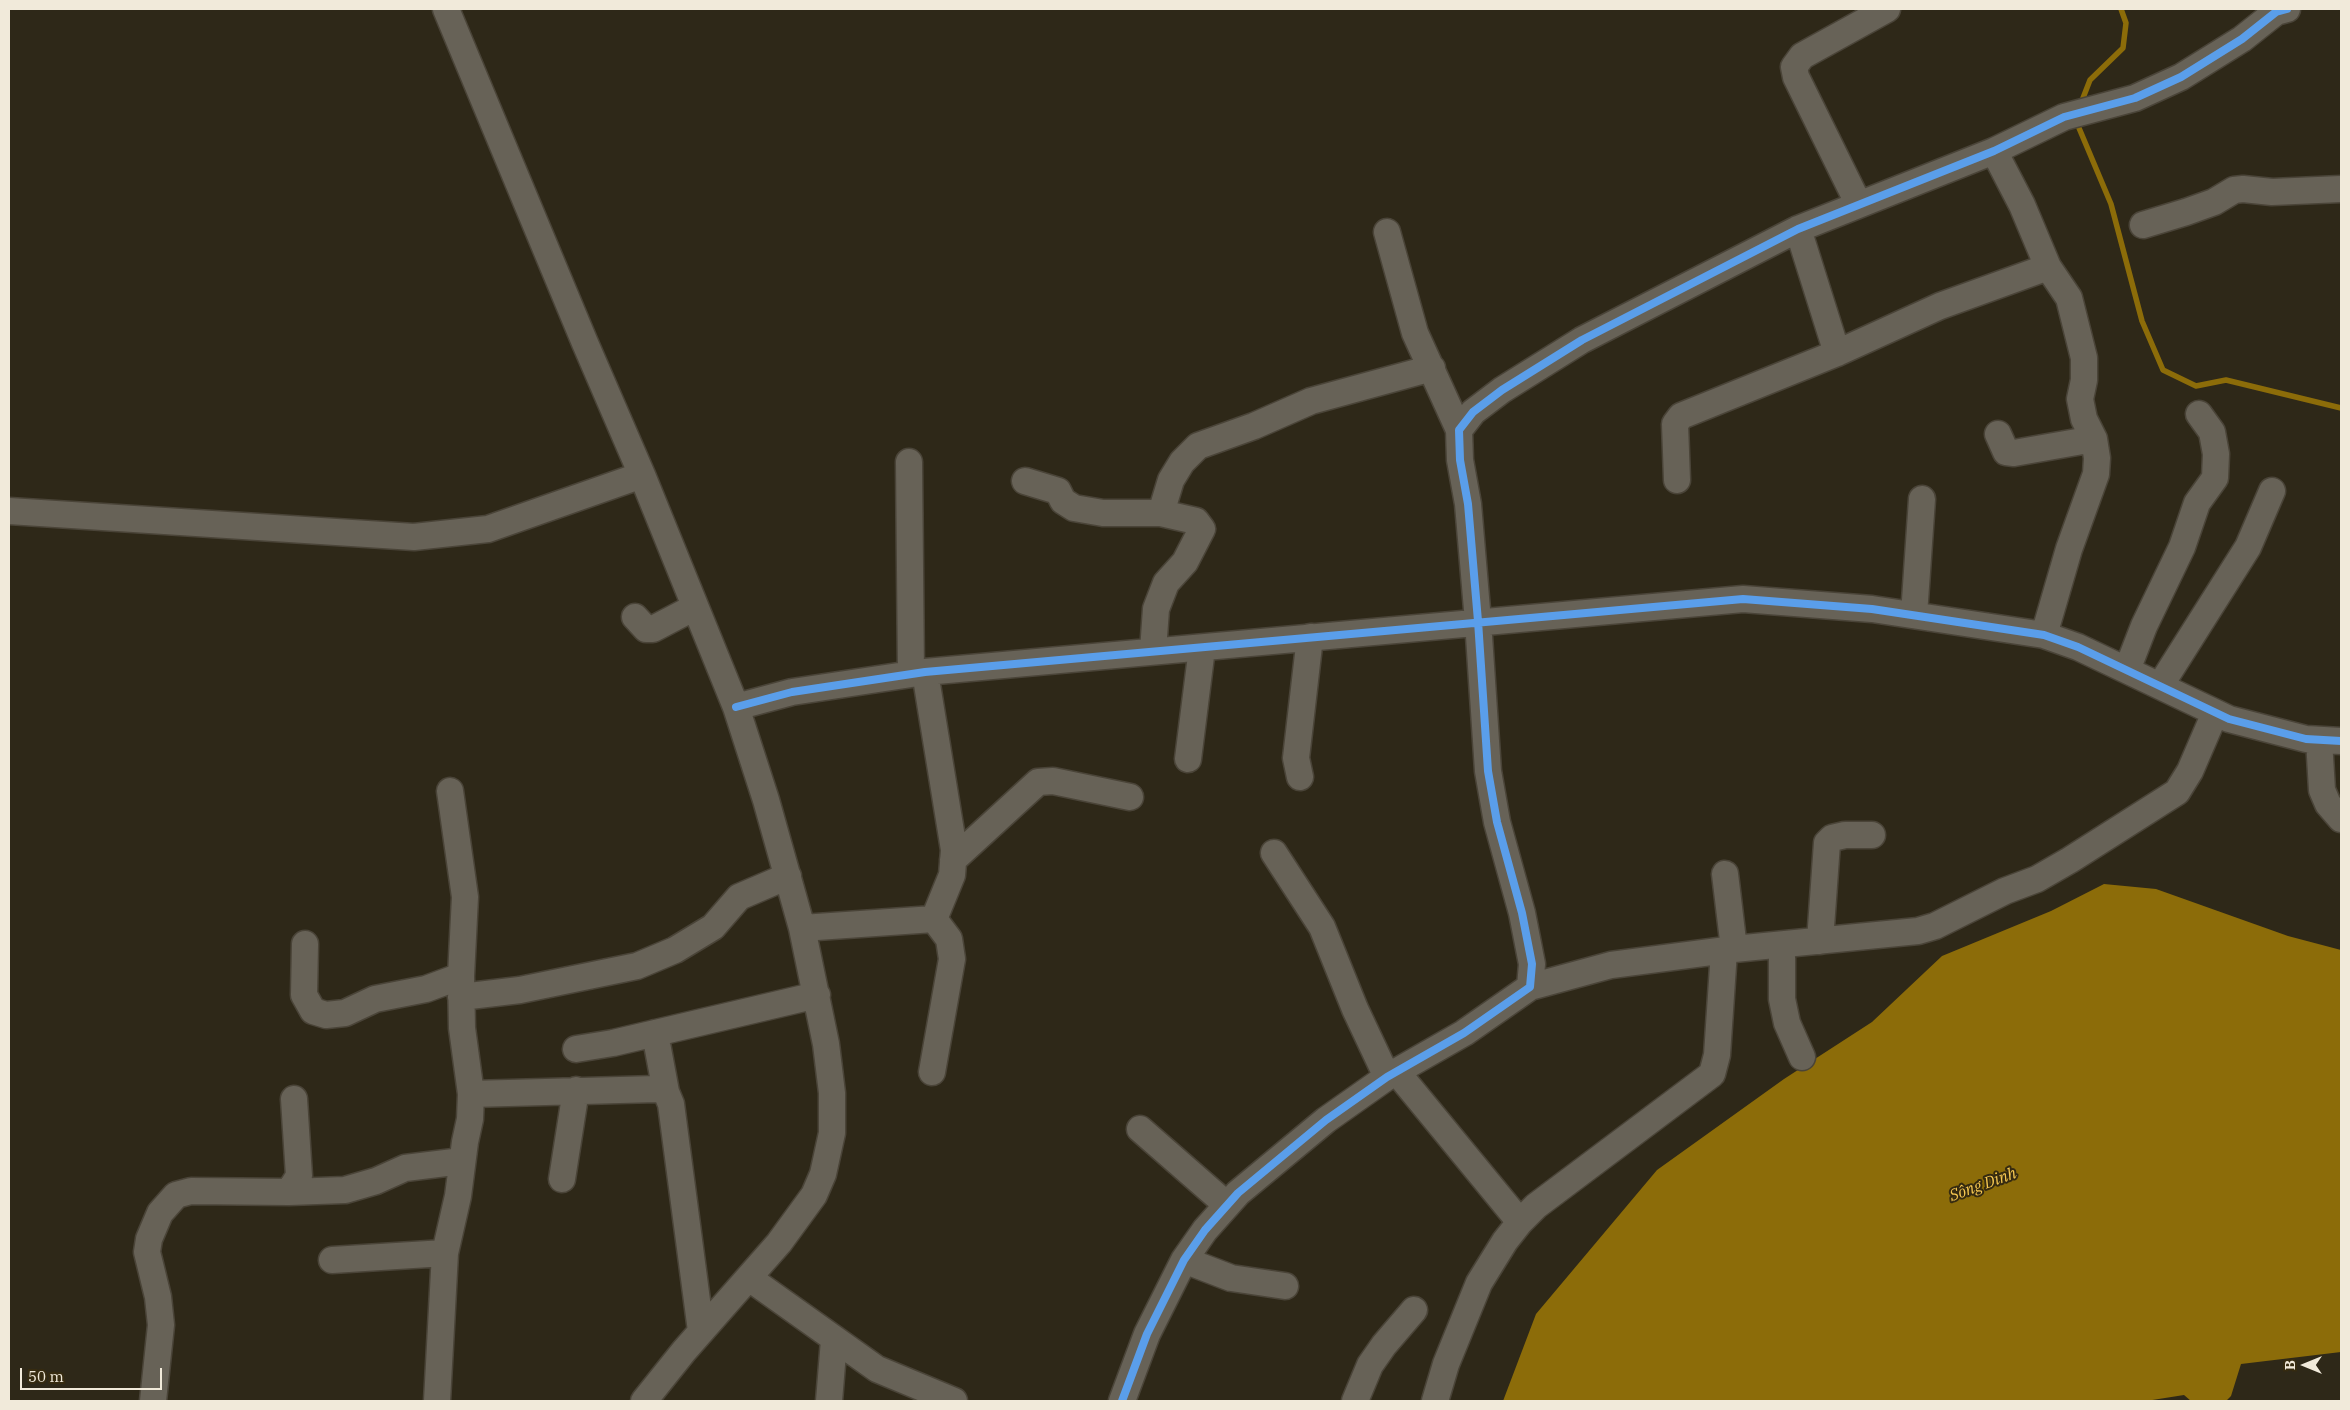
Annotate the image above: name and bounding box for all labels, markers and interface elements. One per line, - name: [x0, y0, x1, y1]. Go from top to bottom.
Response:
- water label: Sông Dinh: [1947, 1164, 2019, 1206]
- north arrow: [2280, 1340, 2330, 1390]
- scale bar: [22, 1358, 165, 1390]
- text: B: [2281, 1360, 2299, 1370]
- text: 50 m: [28, 1367, 64, 1386]

